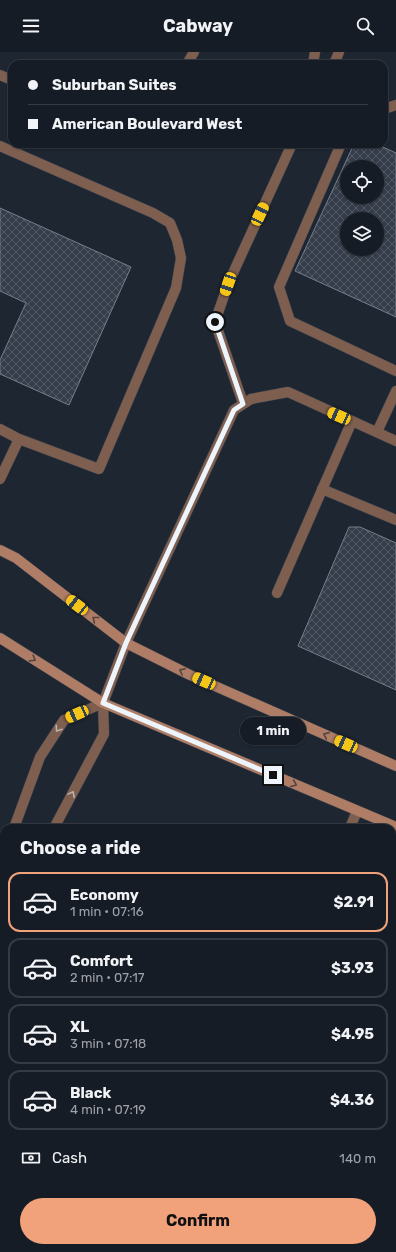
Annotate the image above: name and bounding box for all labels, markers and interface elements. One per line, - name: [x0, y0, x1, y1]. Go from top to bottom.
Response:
- icon: menu: [20, 15, 42, 37]
- text: Cabway: [163, 15, 233, 37]
- icon: search: [354, 15, 376, 37]
- text: Suburban Suites: [52, 76, 177, 94]
- text: American Boulevard West: [52, 115, 242, 133]
- map controls: [340, 160, 384, 256]
- button: locate: [340, 160, 384, 204]
- car: [249, 201, 271, 227]
- button: layers: [340, 212, 384, 256]
- car: [218, 271, 238, 297]
- route start: [206, 313, 224, 331]
- car: [326, 406, 352, 426]
- car: [64, 593, 90, 617]
- one-way arrow: [92, 617, 99, 624]
- one-way arrow: [29, 654, 36, 662]
- one-way arrow: [178, 668, 186, 675]
- car: [191, 671, 217, 691]
- car: [64, 704, 90, 724]
- callout: 1 min: [240, 717, 306, 745]
- text: 1 min: [256, 723, 290, 738]
- one-way arrow: [56, 725, 63, 732]
- one-way arrow: [322, 732, 330, 740]
- car: [333, 734, 359, 754]
- route end: [264, 766, 282, 784]
- one-way arrow: [289, 779, 297, 787]
- one-way arrow: [68, 790, 75, 798]
- text: Choose a ride: [20, 837, 141, 859]
- icon: car: [22, 884, 58, 920]
- text: Economy: [70, 886, 139, 904]
- text: $2.91: [334, 893, 374, 911]
- text: 1 min · 07:16: [70, 904, 144, 919]
- icon: car: [22, 950, 58, 986]
- text: Comfort: [70, 952, 133, 970]
- text: $3.93: [331, 959, 374, 977]
- text: 2 min · 07:17: [70, 970, 145, 985]
- icon: car: [22, 1016, 58, 1052]
- text: XL: [70, 1018, 89, 1036]
- text: $4.95: [331, 1025, 374, 1043]
- text: 3 min · 07:18: [70, 1036, 146, 1051]
- icon: car: [22, 1082, 58, 1118]
- text: Black: [70, 1084, 111, 1102]
- text: $4.36: [330, 1091, 374, 1109]
- text: 4 min · 07:19: [70, 1102, 146, 1117]
- icon: cash: [20, 1147, 42, 1169]
- text: Cash: [52, 1149, 87, 1167]
- text: 140 m: [339, 1151, 376, 1166]
- button: Confirm: [20, 1198, 376, 1244]

